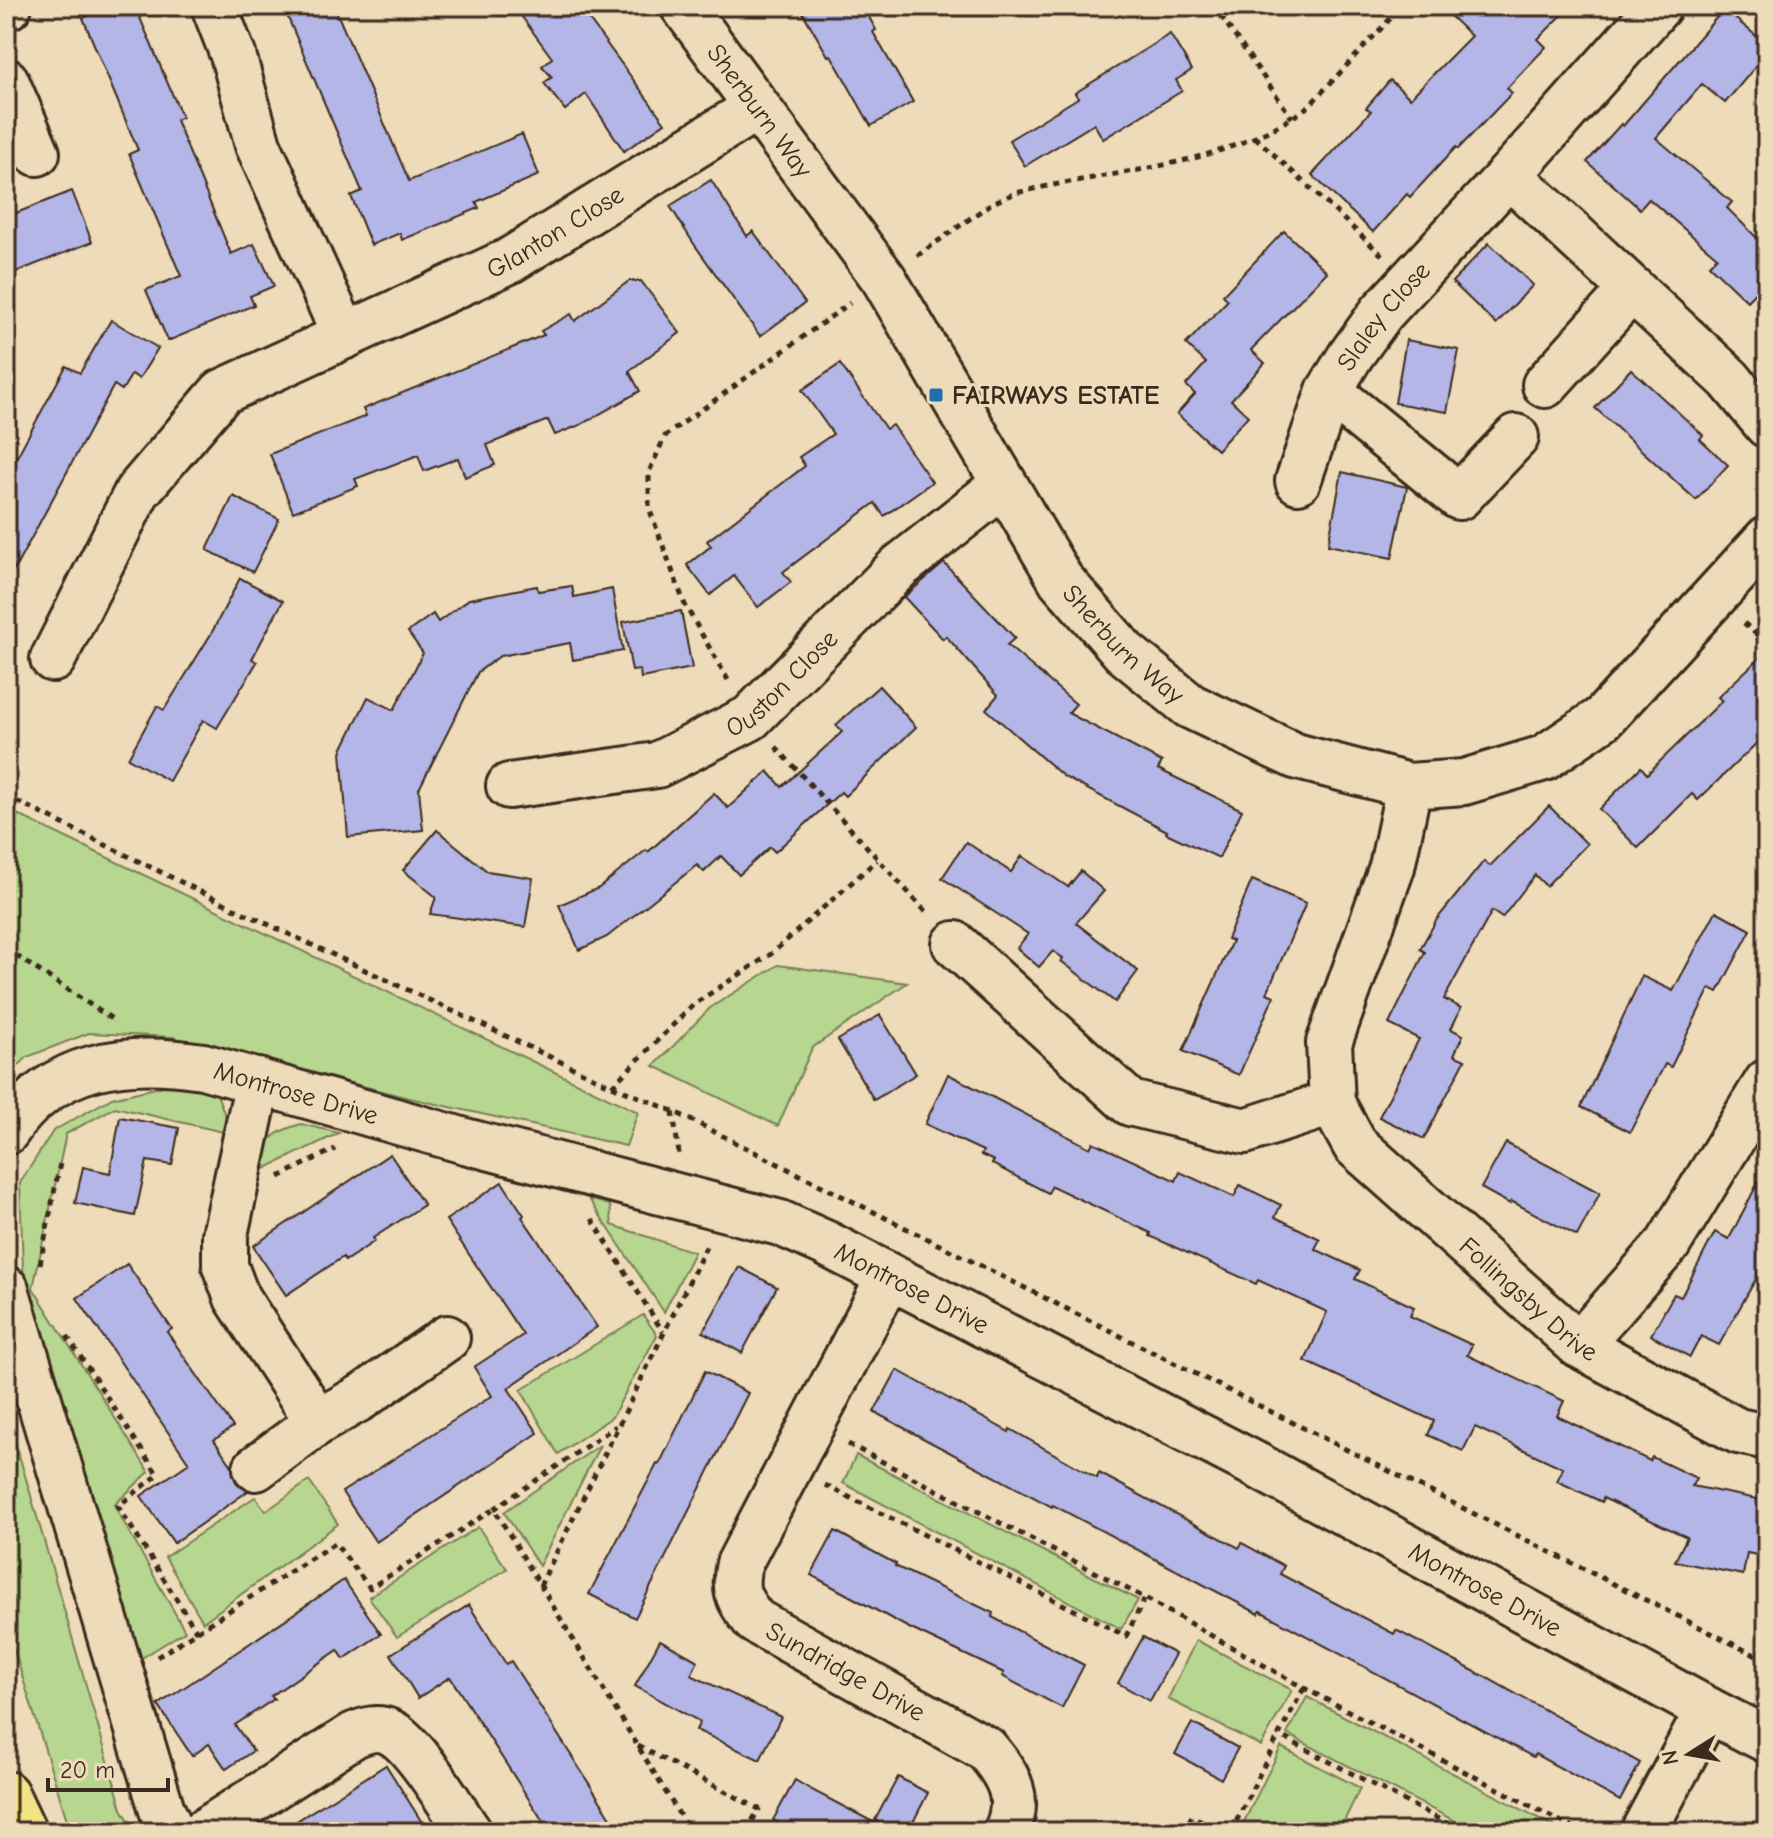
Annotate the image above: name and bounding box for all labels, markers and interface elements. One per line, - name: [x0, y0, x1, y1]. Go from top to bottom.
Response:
- street label: Sherburn Way: [700, 39, 818, 184]
- street label: Glanton Close: [482, 180, 629, 285]
- street label: Slaley Close: [1331, 256, 1437, 376]
- place label: FAIRWAYS ESTATE: [952, 381, 1159, 411]
- marker: FAIRWAYS ESTATE: [927, 386, 945, 404]
- street label: Sherburn Way: [1056, 579, 1190, 711]
- street label: Ouston Close: [721, 624, 844, 744]
- street label: Montrose Drive: [210, 1056, 381, 1131]
- street label: Follingsby Drive: [1453, 1231, 1602, 1368]
- street label: Montrose Drive: [829, 1237, 994, 1341]
- street label: Montrose Drive: [1403, 1537, 1566, 1644]
- street label: Sundridge Drive: [761, 1616, 930, 1728]
- north arrow: [1649, 1714, 1729, 1794]
- scale bar: [48, 1742, 168, 1792]
- text: N: [1656, 1748, 1684, 1767]
- text: 20 m: [60, 1756, 115, 1784]

